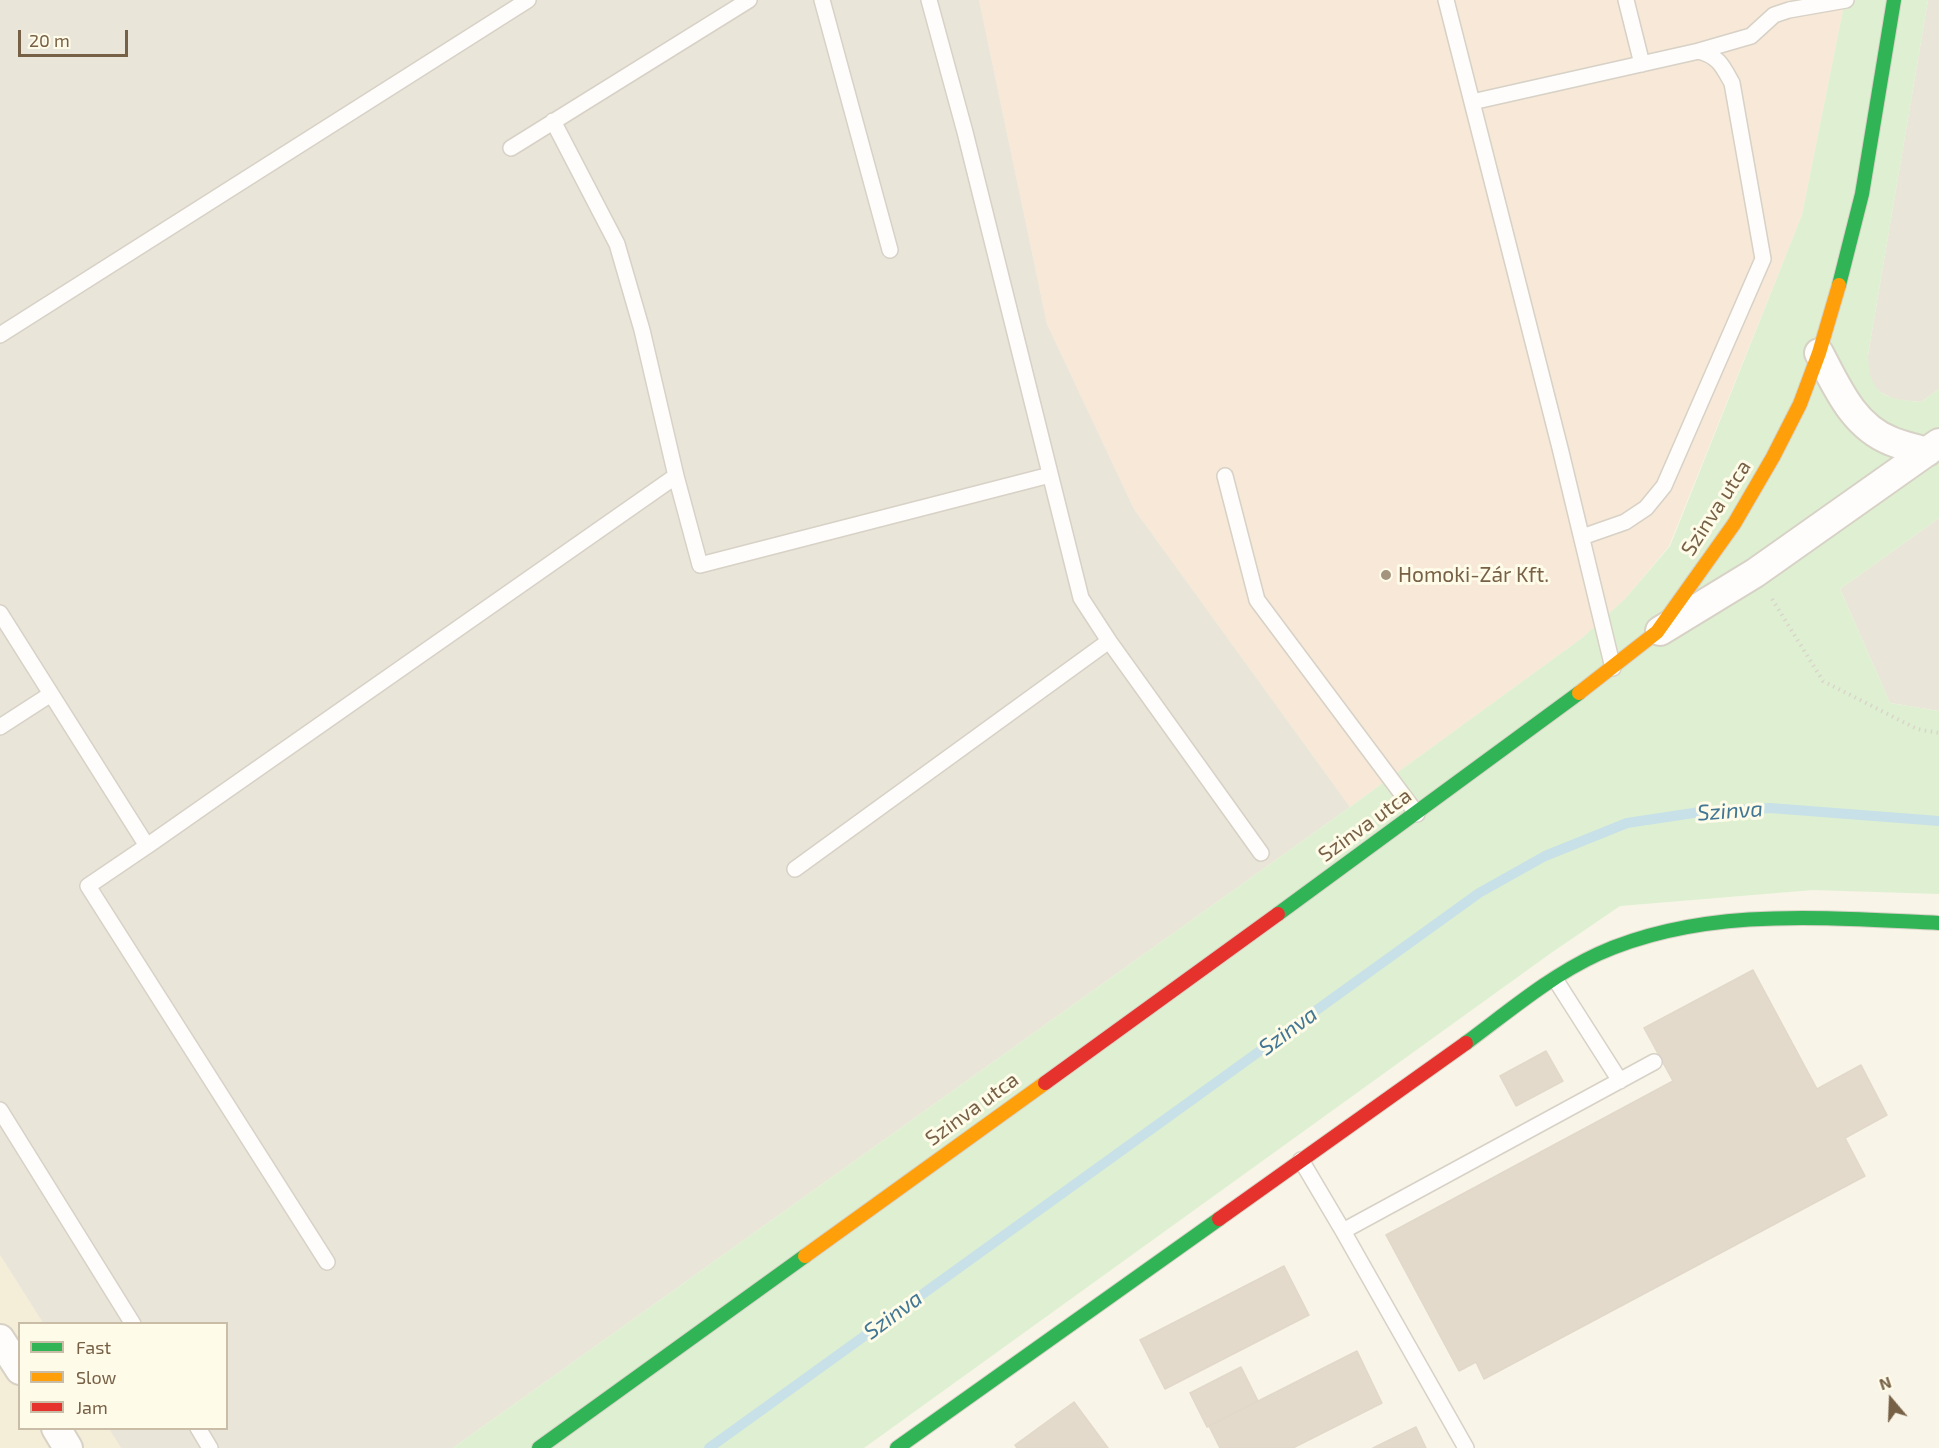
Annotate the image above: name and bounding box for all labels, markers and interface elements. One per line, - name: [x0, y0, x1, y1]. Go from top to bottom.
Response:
- scale bar: [21, 18, 130, 56]
- text: 20 m: [29, 29, 70, 51]
- street label: Szinva utca: [1676, 455, 1756, 561]
- place label: Homoki-Zár Kft.: [1398, 562, 1549, 588]
- marker: Homoki-Zár Kft.: [1379, 568, 1393, 582]
- street label: Szinva utca: [1314, 783, 1416, 867]
- water label: Szinva: [1696, 796, 1764, 826]
- water label: Szinva: [1254, 1001, 1322, 1061]
- street label: Szinva utca: [921, 1067, 1023, 1151]
- water label: Szinva: [859, 1285, 927, 1345]
- legend: [18, 1322, 228, 1430]
- text: Fast: [76, 1336, 111, 1358]
- text: Slow: [76, 1366, 116, 1388]
- north arrow: [1861, 1370, 1921, 1430]
- text: N: [1876, 1372, 1894, 1393]
- text: Jam: [76, 1396, 108, 1418]

